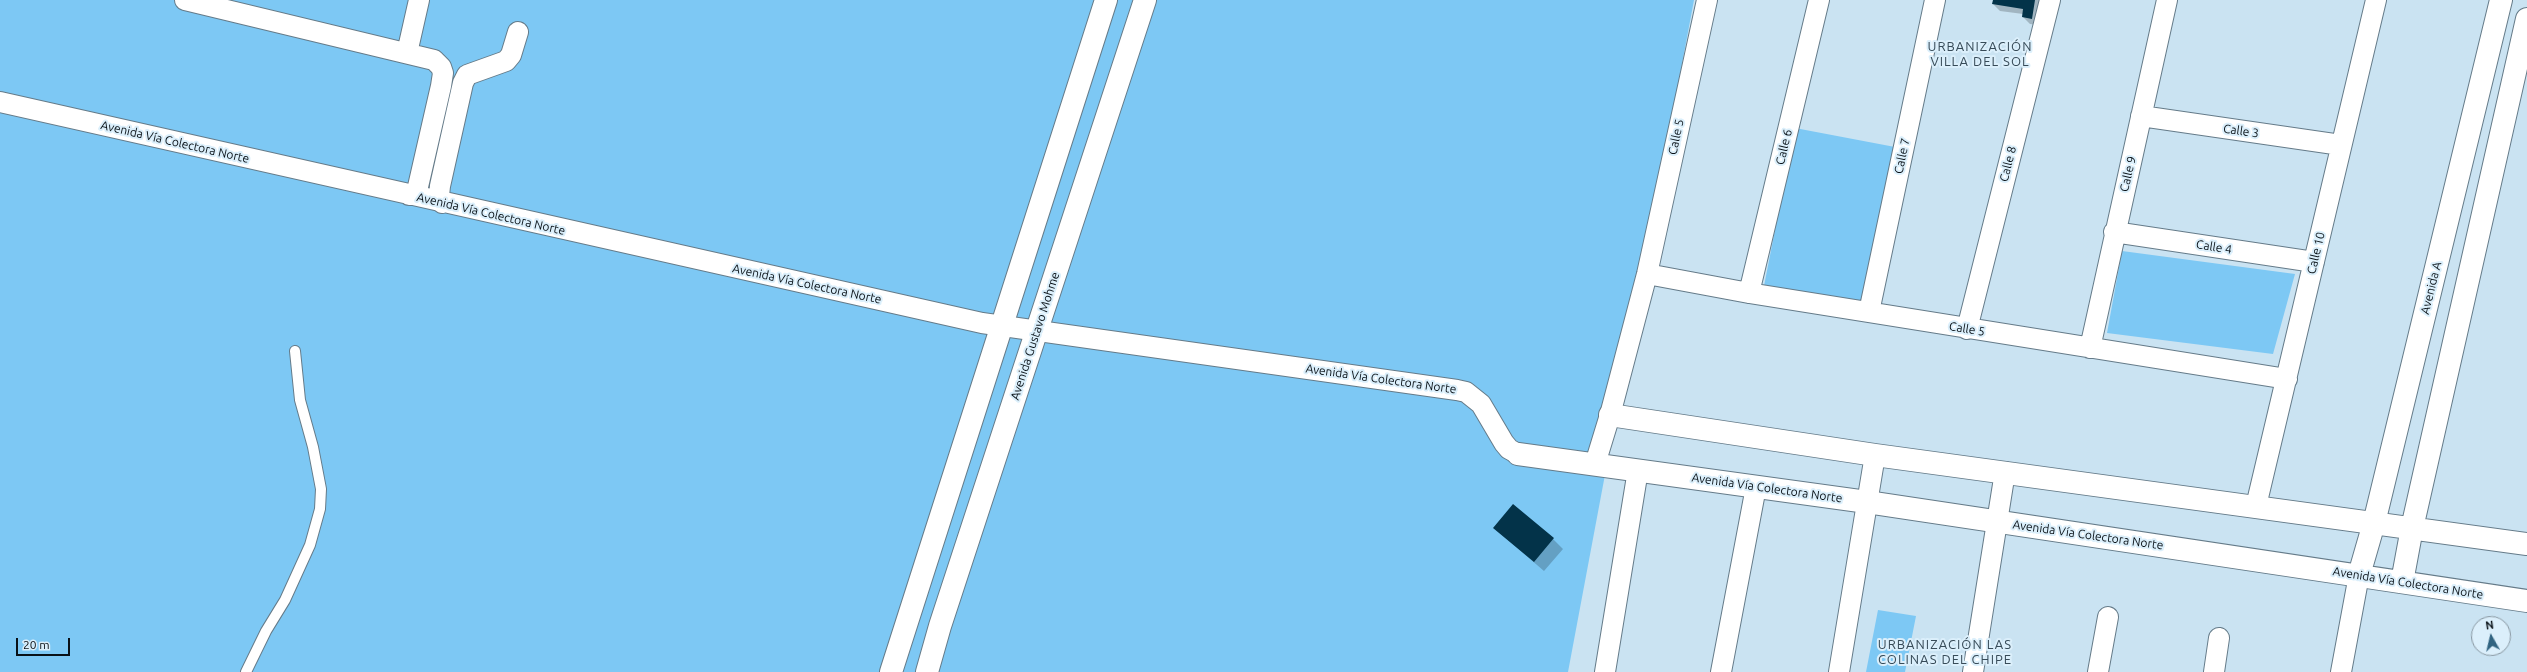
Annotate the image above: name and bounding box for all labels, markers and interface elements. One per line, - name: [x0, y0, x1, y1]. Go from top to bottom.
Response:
- district label: URBANIZACIÓN VILLA DEL SOL: [1928, 39, 2032, 70]
- street label: Avenida Vía Colectora Norte: [99, 118, 251, 166]
- street label: Calle 5: [1665, 118, 1687, 156]
- street label: Calle 3: [2222, 121, 2260, 141]
- street label: Calle 6: [1773, 128, 1795, 166]
- street label: Calle 7: [1891, 137, 1913, 175]
- street label: Calle 8: [1997, 145, 2019, 183]
- street label: Calle 9: [2117, 155, 2139, 193]
- street label: Avenida Vía Colectora Norte: [415, 190, 567, 238]
- street label: Calle 10: [2304, 231, 2328, 275]
- street label: Calle 4: [2195, 237, 2233, 257]
- street label: Avenida A: [2418, 260, 2444, 316]
- street label: Avenida Vía Colectora Norte: [731, 261, 883, 307]
- street label: Avenida Gustavo Mohme: [1008, 270, 1062, 402]
- street label: Calle 5: [1948, 319, 1986, 339]
- street label: Avenida Vía Colectora Norte: [1305, 361, 1457, 397]
- street label: Avenida Vía Colectora Norte: [1691, 470, 1843, 506]
- street label: Avenida Vía Colectora Norte: [2012, 517, 2164, 553]
- street label: Avenida Vía Colectora Norte: [2332, 564, 2484, 602]
- north arrow: [2471, 616, 2511, 656]
- text: N: [2485, 619, 2494, 632]
- scale bar: [18, 630, 72, 656]
- district label: URBANIZACIÓN LAS COLINAS DEL CHIPE: [1878, 637, 2012, 668]
- text: 20 m: [23, 638, 50, 651]

